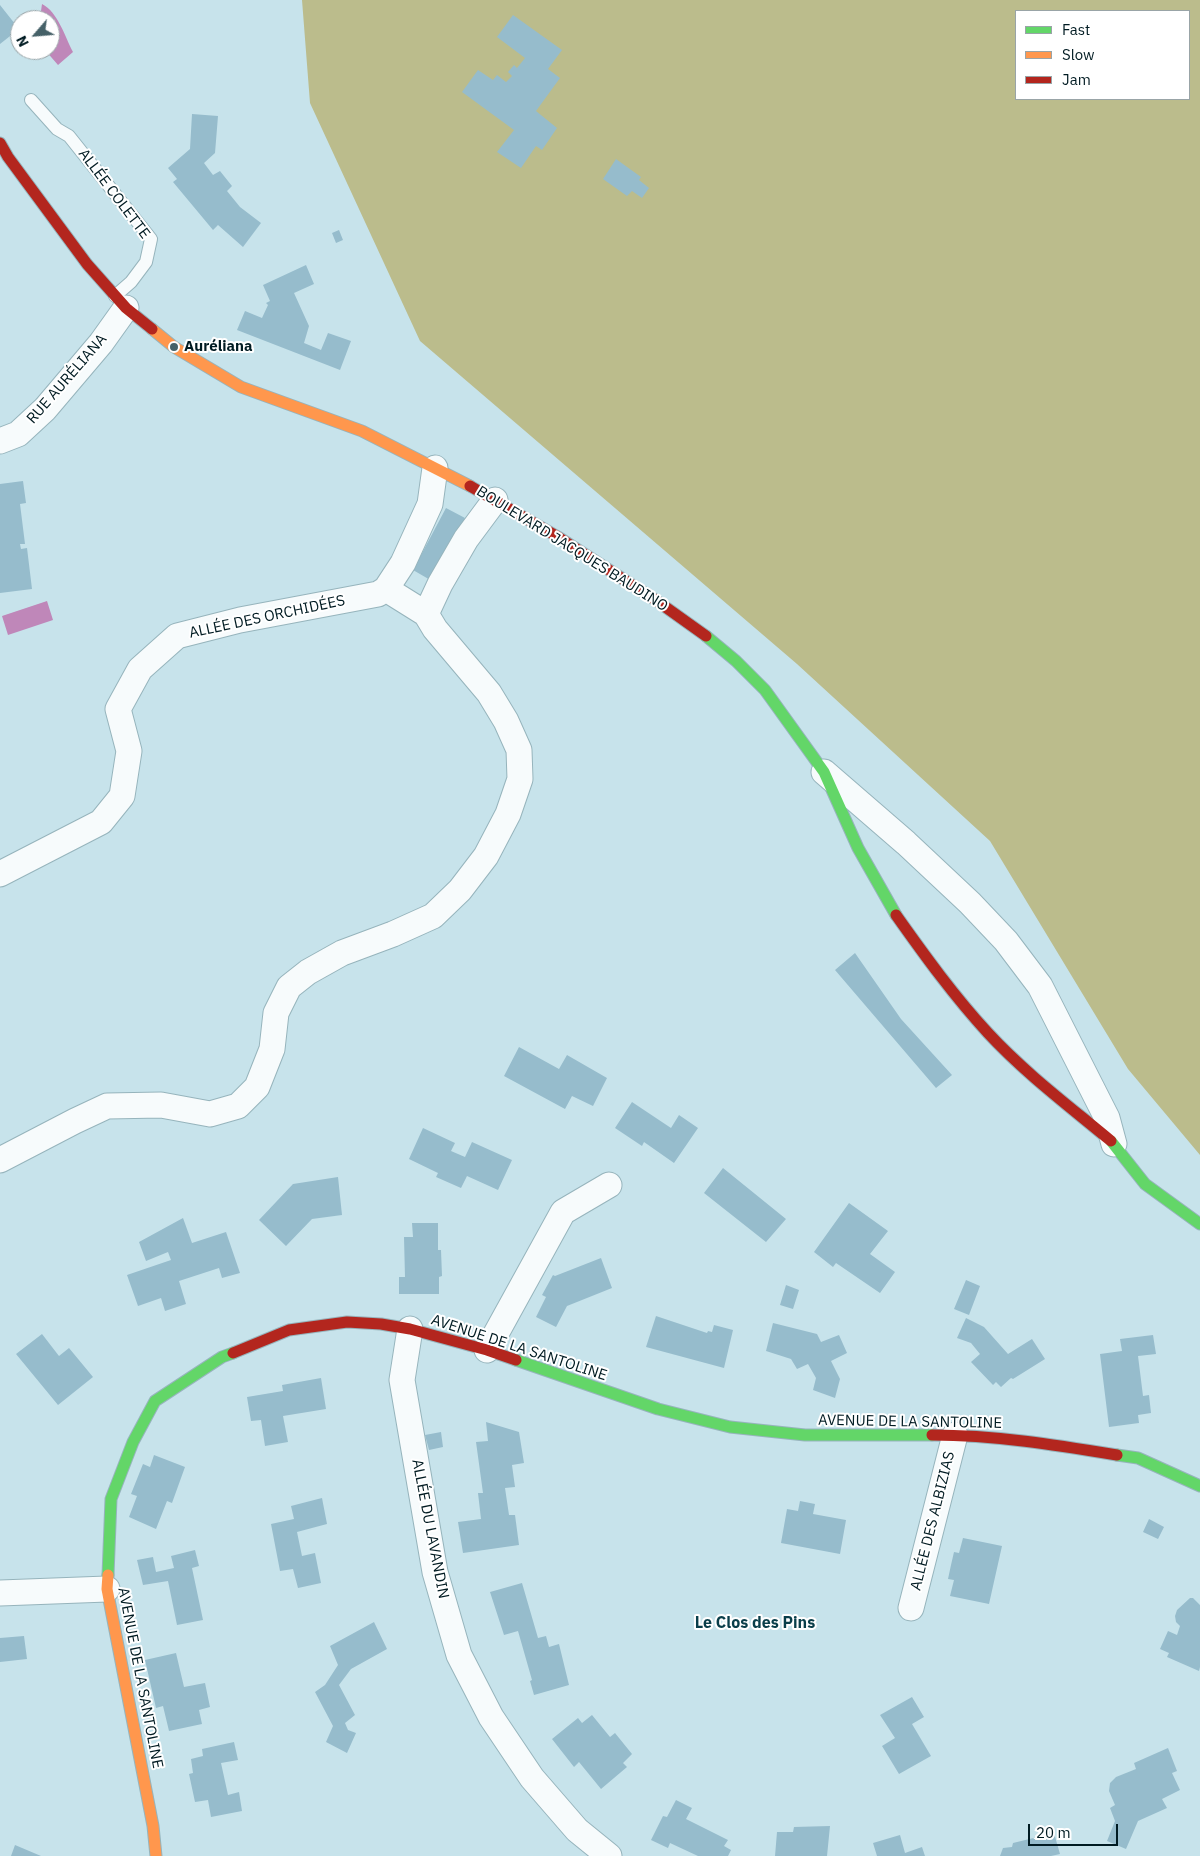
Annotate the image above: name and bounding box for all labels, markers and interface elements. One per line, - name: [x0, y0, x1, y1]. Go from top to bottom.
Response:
- north arrow: [10, 10, 60, 60]
- legend: [1015, 10, 1190, 100]
- text: Fast: [1062, 20, 1090, 39]
- text: N: [12, 33, 33, 50]
- text: Slow: [1062, 45, 1095, 64]
- text: Jam: [1062, 70, 1091, 89]
- street label: ALLÉE COLETTE: [74, 145, 154, 243]
- street label: RUE AURÉLIANA: [23, 330, 111, 428]
- place label: Auréliana: [184, 338, 252, 356]
- marker: Auréliana: [168, 341, 180, 353]
- street label: BOULEVARD JACQUES BAUDINO: [473, 482, 671, 616]
- street label: ALLÉE DES ORCHIDÉES: [187, 592, 347, 642]
- street label: AVENUE DE LA SANTOLINE: [429, 1311, 609, 1385]
- street label: AVENUE DE LA SANTOLINE: [818, 1411, 1002, 1433]
- street label: ALLÉE DES ALBIZIAS: [907, 1450, 959, 1592]
- street label: ALLÉE DU LAVANDIN: [408, 1458, 452, 1600]
- street label: AVENUE DE LA SANTOLINE: [114, 1586, 166, 1770]
- district label: Le Clos des Pins: [695, 1613, 815, 1633]
- scale bar: [1030, 1814, 1120, 1846]
- text: 20 m: [1036, 1823, 1071, 1842]

